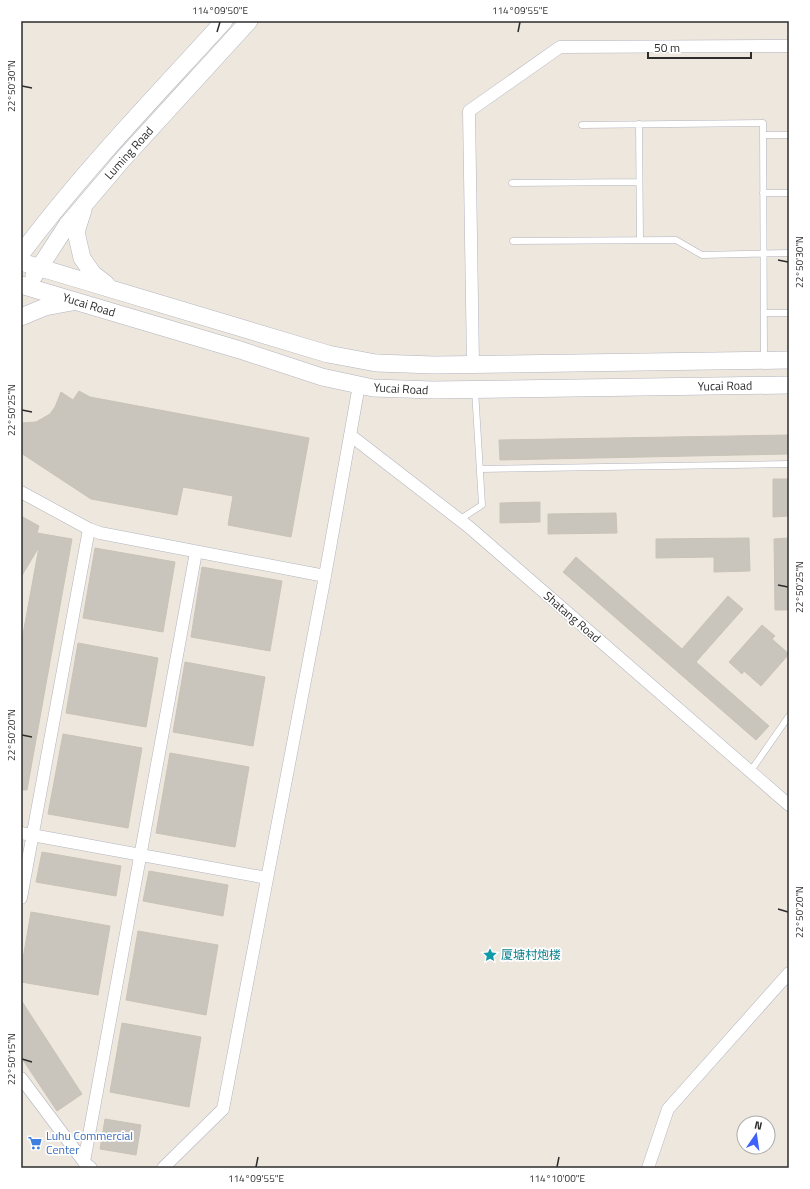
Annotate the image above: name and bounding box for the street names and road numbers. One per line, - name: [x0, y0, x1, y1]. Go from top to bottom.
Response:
- street label: Luming Road: [100, 122, 158, 184]
- street label: Yucai Road: [60, 287, 118, 322]
- street label: Yucai Road: [698, 376, 752, 395]
- street label: Yucai Road: [373, 378, 429, 399]
- street label: Shatang Road: [540, 586, 605, 647]

